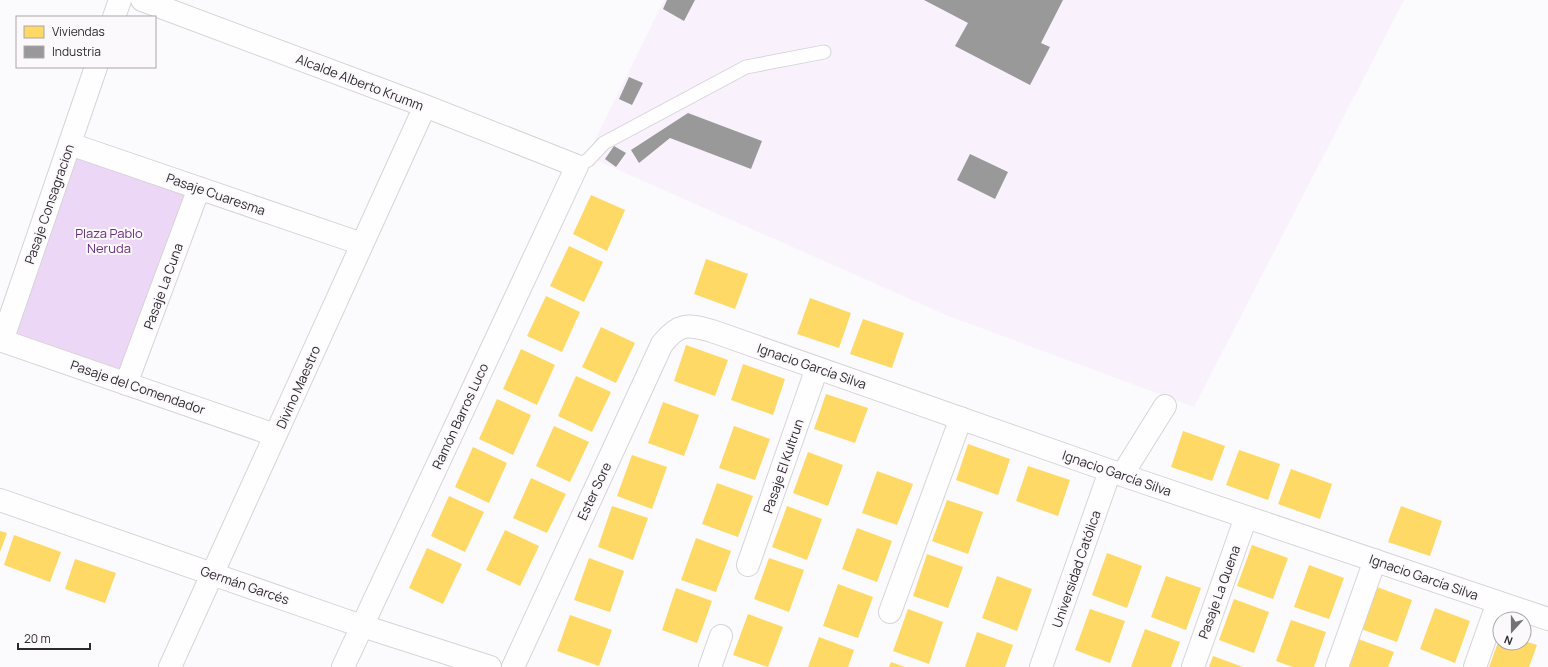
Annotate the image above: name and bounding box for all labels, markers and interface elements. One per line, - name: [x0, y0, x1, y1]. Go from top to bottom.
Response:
- legend: [16, 16, 156, 68]
- text: Viviendas: [52, 23, 105, 40]
- text: Industria: [52, 43, 101, 60]
- street label: Alcalde Alberto Krumm: [294, 49, 426, 115]
- street label: Pasaje Consagracion: [20, 142, 78, 266]
- street label: Pasaje Cuaresma: [164, 169, 268, 219]
- park label: Plaza Pablo Neruda: [75, 224, 143, 257]
- street label: Pasaje La Cuna: [139, 240, 187, 332]
- street label: Ignacio García Silva: [755, 339, 869, 393]
- street label: Divino Maestro: [272, 342, 325, 431]
- street label: Pasaje del Comendador: [68, 355, 208, 419]
- street label: Ramón Barros Luco: [428, 360, 493, 472]
- street label: Pasaje El Kultrun: [758, 416, 808, 516]
- street label: Ignacio García Silva: [1060, 446, 1174, 500]
- street label: Ester Sore: [573, 459, 615, 523]
- street label: Universidad Católica: [1047, 508, 1105, 630]
- street label: Pasaje La Quena: [1194, 543, 1244, 641]
- street label: Ignacio García Silva: [1367, 550, 1481, 604]
- street label: Germán Garcés: [198, 561, 292, 609]
- north arrow: [1492, 611, 1532, 651]
- scale bar: [18, 625, 90, 651]
- text: 20 m: [24, 630, 51, 647]
- text: N: [1502, 632, 1515, 649]

